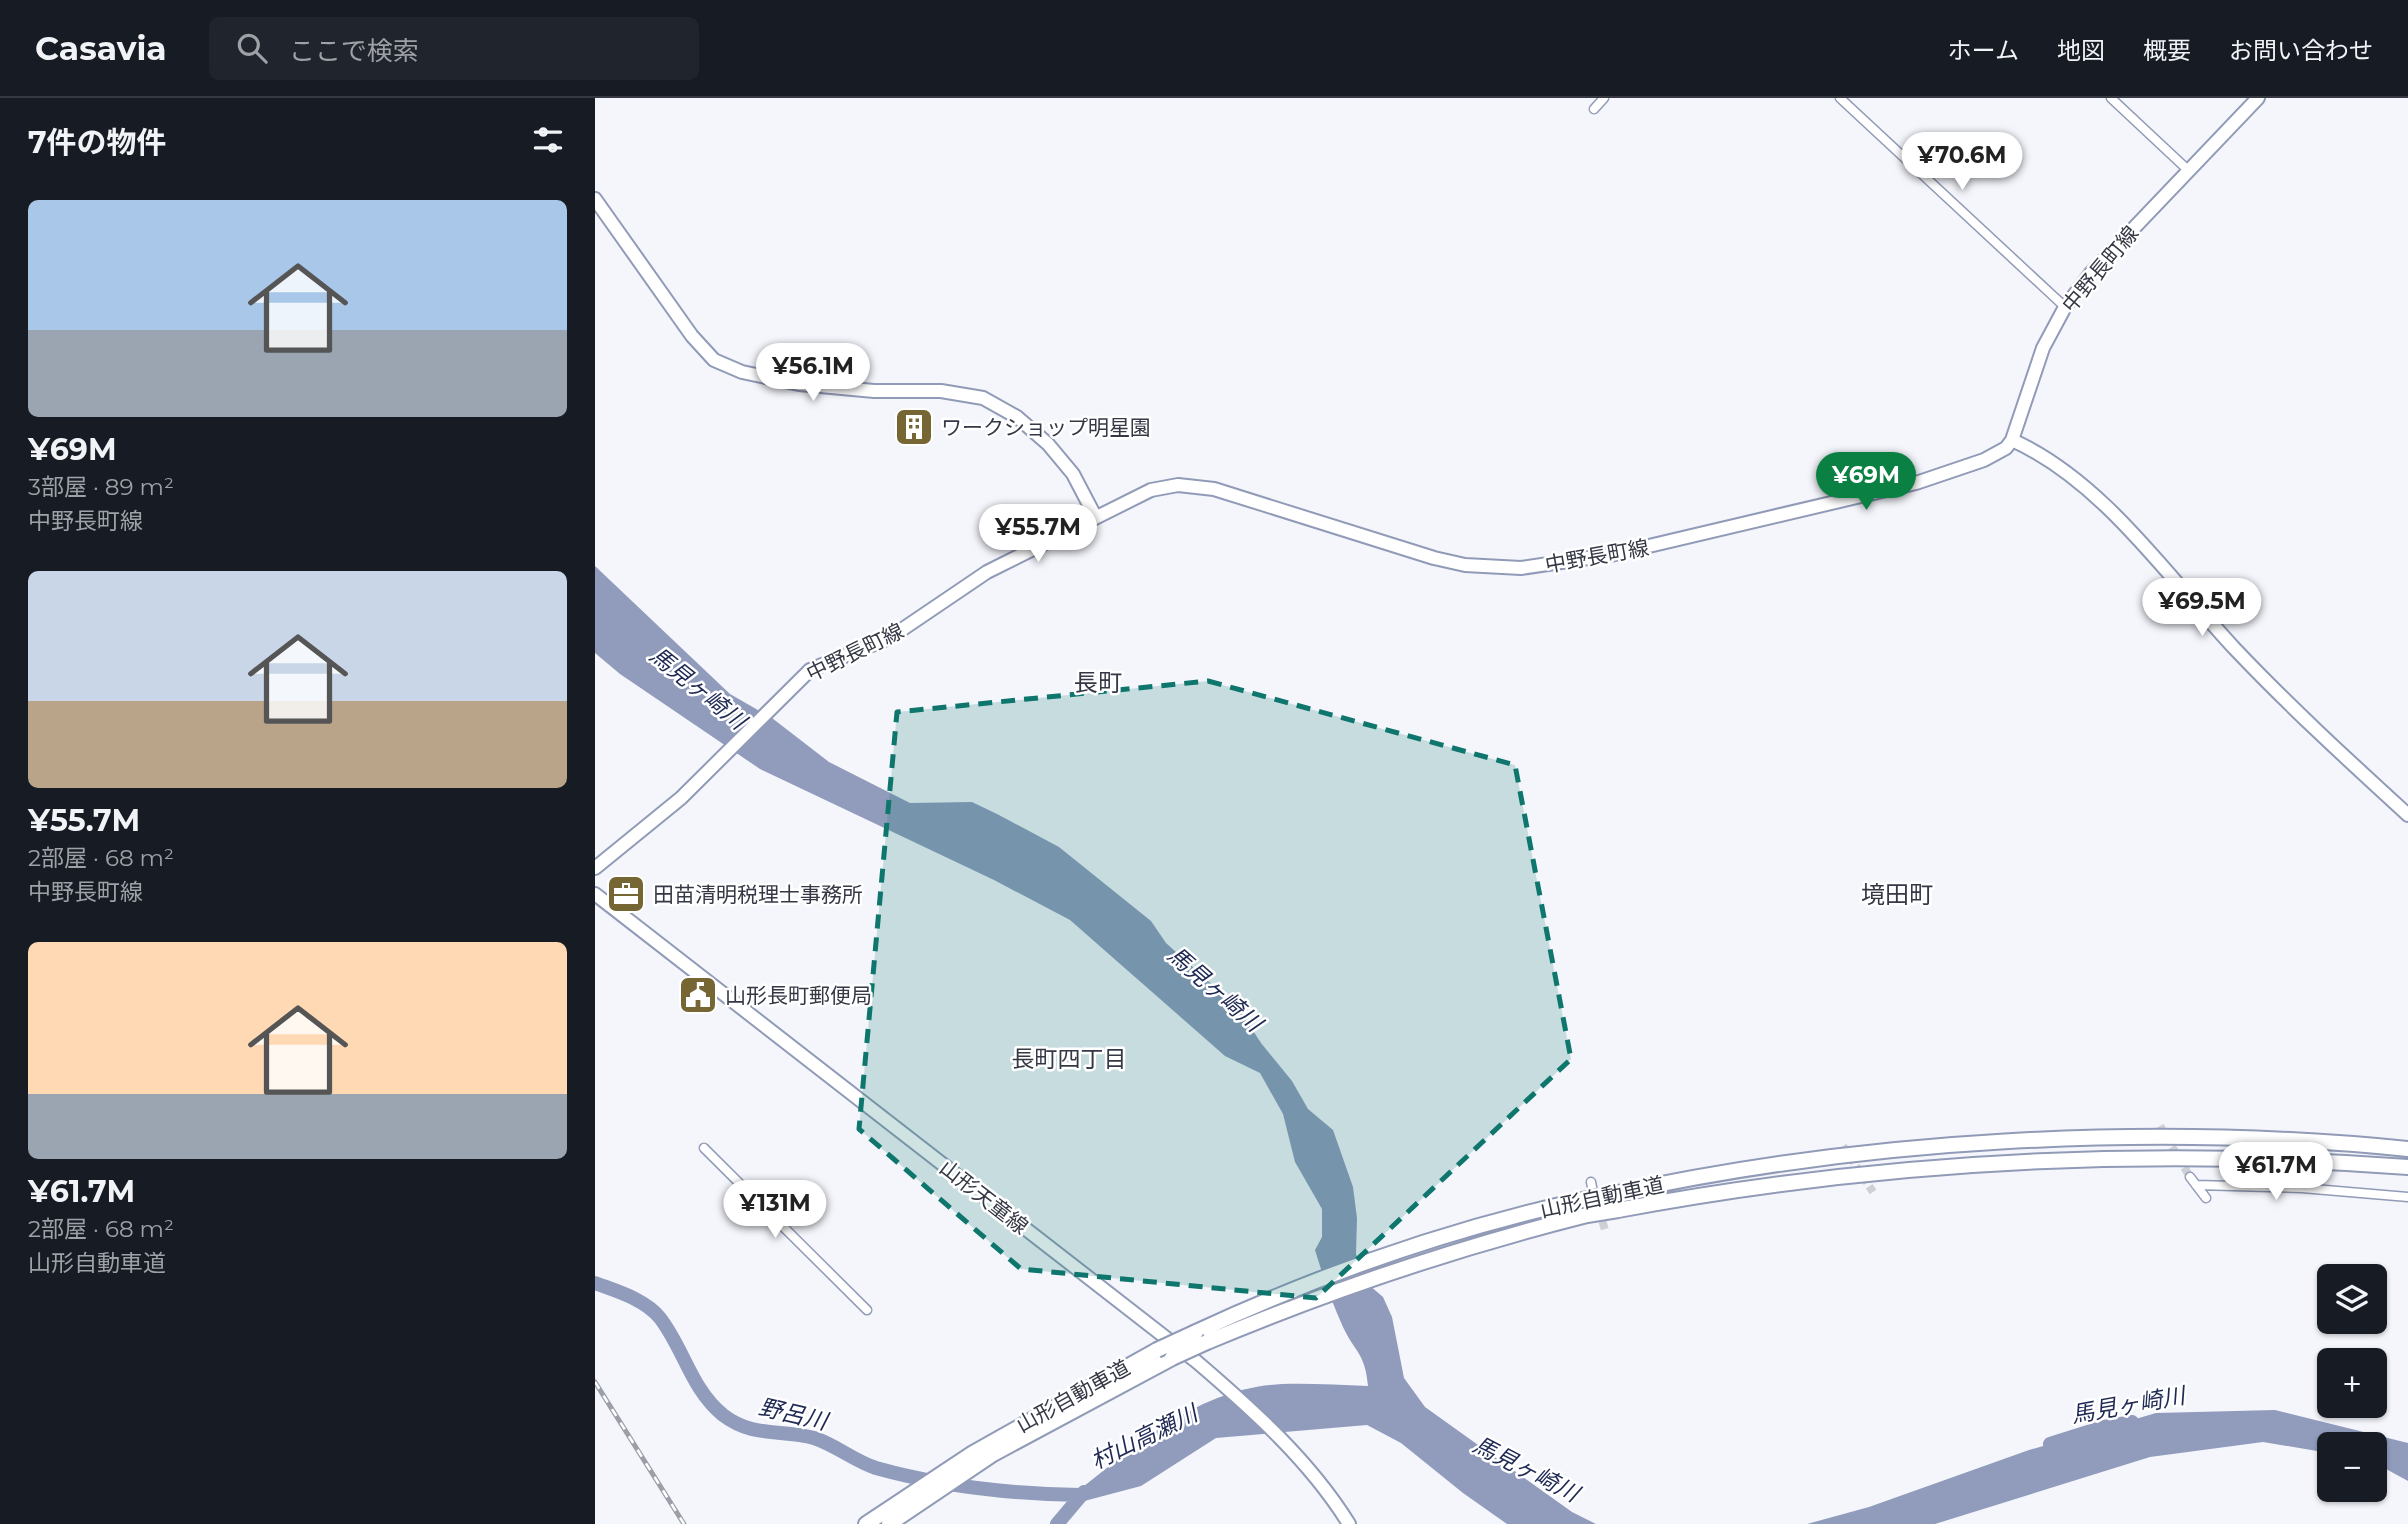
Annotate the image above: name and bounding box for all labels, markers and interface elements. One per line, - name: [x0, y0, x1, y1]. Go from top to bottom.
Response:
- search box: [209, 17, 699, 80]
- text: Casavia: [35, 28, 167, 68]
- icon: search: [233, 29, 271, 67]
- text: ここで検索: [289, 35, 419, 67]
- text: ホーム: [1948, 36, 2019, 65]
- text: 地図: [2057, 36, 2105, 65]
- text: 概要: [2143, 36, 2191, 65]
- text: お問い合わせ: [2229, 36, 2373, 65]
- icon: filters: [529, 121, 567, 159]
- text: 7件の物件: [28, 124, 167, 161]
- pin: ¥70.6M: [1905, 132, 2019, 192]
- text: ¥70.6M: [1918, 141, 2006, 169]
- street label: 中野長町線: [2057, 221, 2143, 317]
- icon: home: [235, 245, 361, 371]
- pin: ¥56.1M: [756, 344, 870, 403]
- text: ¥56.1M: [772, 352, 854, 380]
- building icon: ワークショップ明星園: [893, 406, 935, 448]
- place label: ワークショップ明星園: [941, 415, 1151, 440]
- text: ¥69M: [28, 431, 117, 468]
- pin: ¥69M: [1825, 452, 1907, 512]
- text: ¥69M: [1832, 461, 1900, 489]
- text: 3部屋 · 89 m²: [28, 473, 174, 501]
- pin: ¥55.7M: [981, 504, 1095, 564]
- text: 中野長町線: [28, 507, 143, 535]
- text: ¥55.7M: [995, 513, 1081, 541]
- street label: 中野長町線: [1543, 535, 1651, 577]
- pin: ¥69.5M: [2145, 578, 2259, 638]
- text: ¥69.5M: [2158, 587, 2246, 615]
- icon: home: [235, 616, 361, 742]
- street label: 中野長町線: [802, 618, 908, 686]
- water label: 馬見ヶ崎川: [645, 641, 754, 737]
- district label: 長町: [1074, 668, 1122, 697]
- text: ¥55.7M: [28, 802, 140, 839]
- text: 2部屋 · 68 m²: [28, 844, 174, 872]
- office icon: 田苗清明税理士事務所: [605, 873, 647, 915]
- text: 中野長町線: [28, 878, 143, 906]
- district label: 境田町: [1861, 880, 1933, 909]
- place label: 田苗清明税理士事務所: [653, 882, 863, 907]
- water label: 馬見ヶ崎川: [1162, 941, 1270, 1039]
- public building icon: 山形長町郵便局: [677, 974, 719, 1016]
- place label: 山形長町郵便局: [725, 983, 872, 1008]
- icon: home: [235, 987, 361, 1113]
- district label: 長町四丁目: [1012, 1045, 1127, 1073]
- pin: ¥61.7M: [2219, 1142, 2333, 1202]
- text: ¥61.7M: [2235, 1151, 2317, 1179]
- street label: 山形天童線: [935, 1155, 1033, 1239]
- street label: 山形自動車道: [1538, 1172, 1666, 1222]
- text: ¥61.7M: [28, 1173, 135, 1210]
- pin: ¥131M: [726, 1180, 824, 1240]
- text: ¥131M: [739, 1189, 811, 1217]
- text: 2部屋 · 68 m²: [28, 1215, 174, 1243]
- text: 山形自動車道: [28, 1249, 166, 1277]
- map controls: [2317, 1264, 2387, 1502]
- button: layers: [2317, 1264, 2387, 1334]
- button: +: [2317, 1348, 2387, 1418]
- street label: 山形自動車道: [1012, 1355, 1134, 1437]
- water label: 馬見ヶ崎川: [2069, 1381, 2190, 1429]
- water label: 野呂川: [756, 1393, 833, 1436]
- water label: 村山高瀬川: [1086, 1398, 1205, 1475]
- water label: 馬見ヶ崎川: [1468, 1430, 1586, 1509]
- button: −: [2317, 1432, 2387, 1502]

